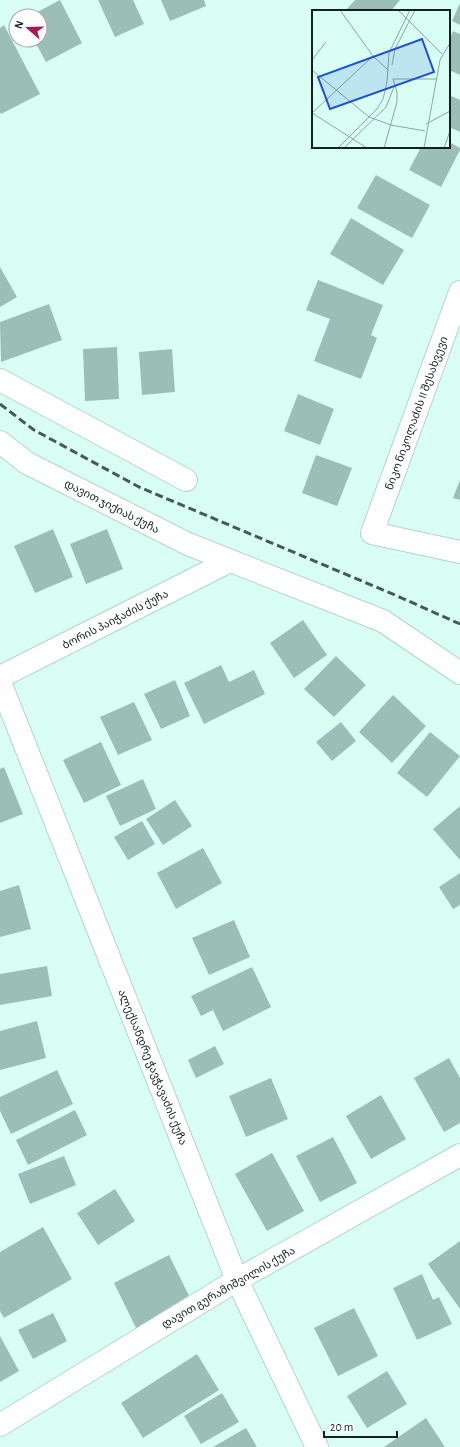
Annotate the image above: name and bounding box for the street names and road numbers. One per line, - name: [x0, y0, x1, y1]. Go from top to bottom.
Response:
- street label: ნიკო ნიკოლაძის II შესახვევი: [384, 335, 450, 492]
- street label: დავით ჯიქიას ქუჩა: [62, 478, 161, 536]
- street label: ბორის პაიჭაძის ქუჩა: [61, 588, 170, 652]
- street label: ალექსანდრე ჭავჭავაძის ქუჩა: [115, 988, 189, 1147]
- street label: დავით გურამიშვილის ქუჩა: [160, 1245, 297, 1331]

